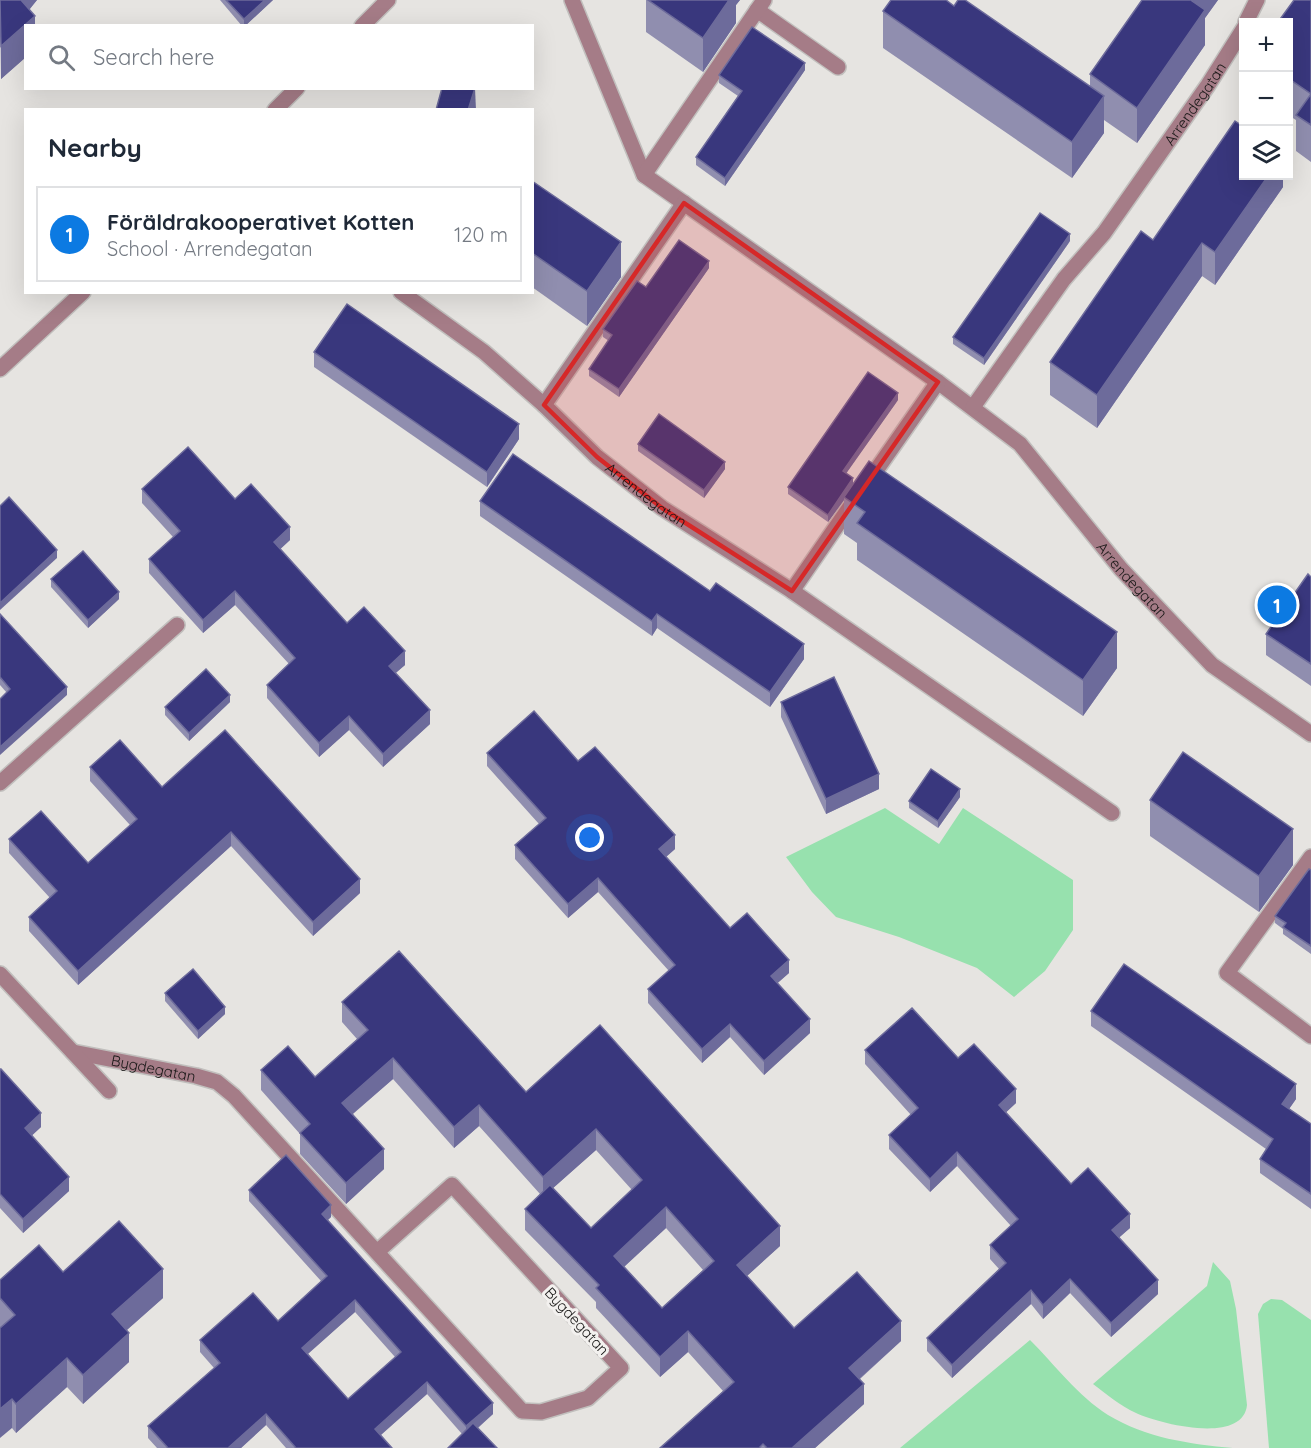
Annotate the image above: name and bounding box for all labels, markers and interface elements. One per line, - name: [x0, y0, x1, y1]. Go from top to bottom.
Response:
- map controls: [1239, 18, 1293, 180]
- button: +: [1239, 18, 1293, 72]
- search box: [24, 24, 534, 90]
- icon: search: [45, 41, 78, 74]
- text: Search here: [93, 43, 214, 71]
- street label: Arrendegatan: [1159, 58, 1230, 149]
- button: −: [1239, 72, 1293, 126]
- button: layers: [1239, 126, 1293, 180]
- text: Nearby: [48, 131, 142, 164]
- text: Föräldrakooperativet Kotten: [107, 208, 414, 236]
- text: 1: [66, 222, 73, 247]
- text: 120 m: [454, 222, 508, 247]
- text: School · Arrendegatan: [107, 236, 313, 261]
- street label: Arrendegatan: [602, 458, 691, 531]
- street label: Arrendegatan: [1093, 538, 1172, 622]
- pin: 1: [1258, 582, 1296, 628]
- your location: [575, 823, 604, 852]
- street label: Bygdegatan: [110, 1050, 197, 1085]
- street label: Bygdegatan: [541, 1283, 613, 1359]

